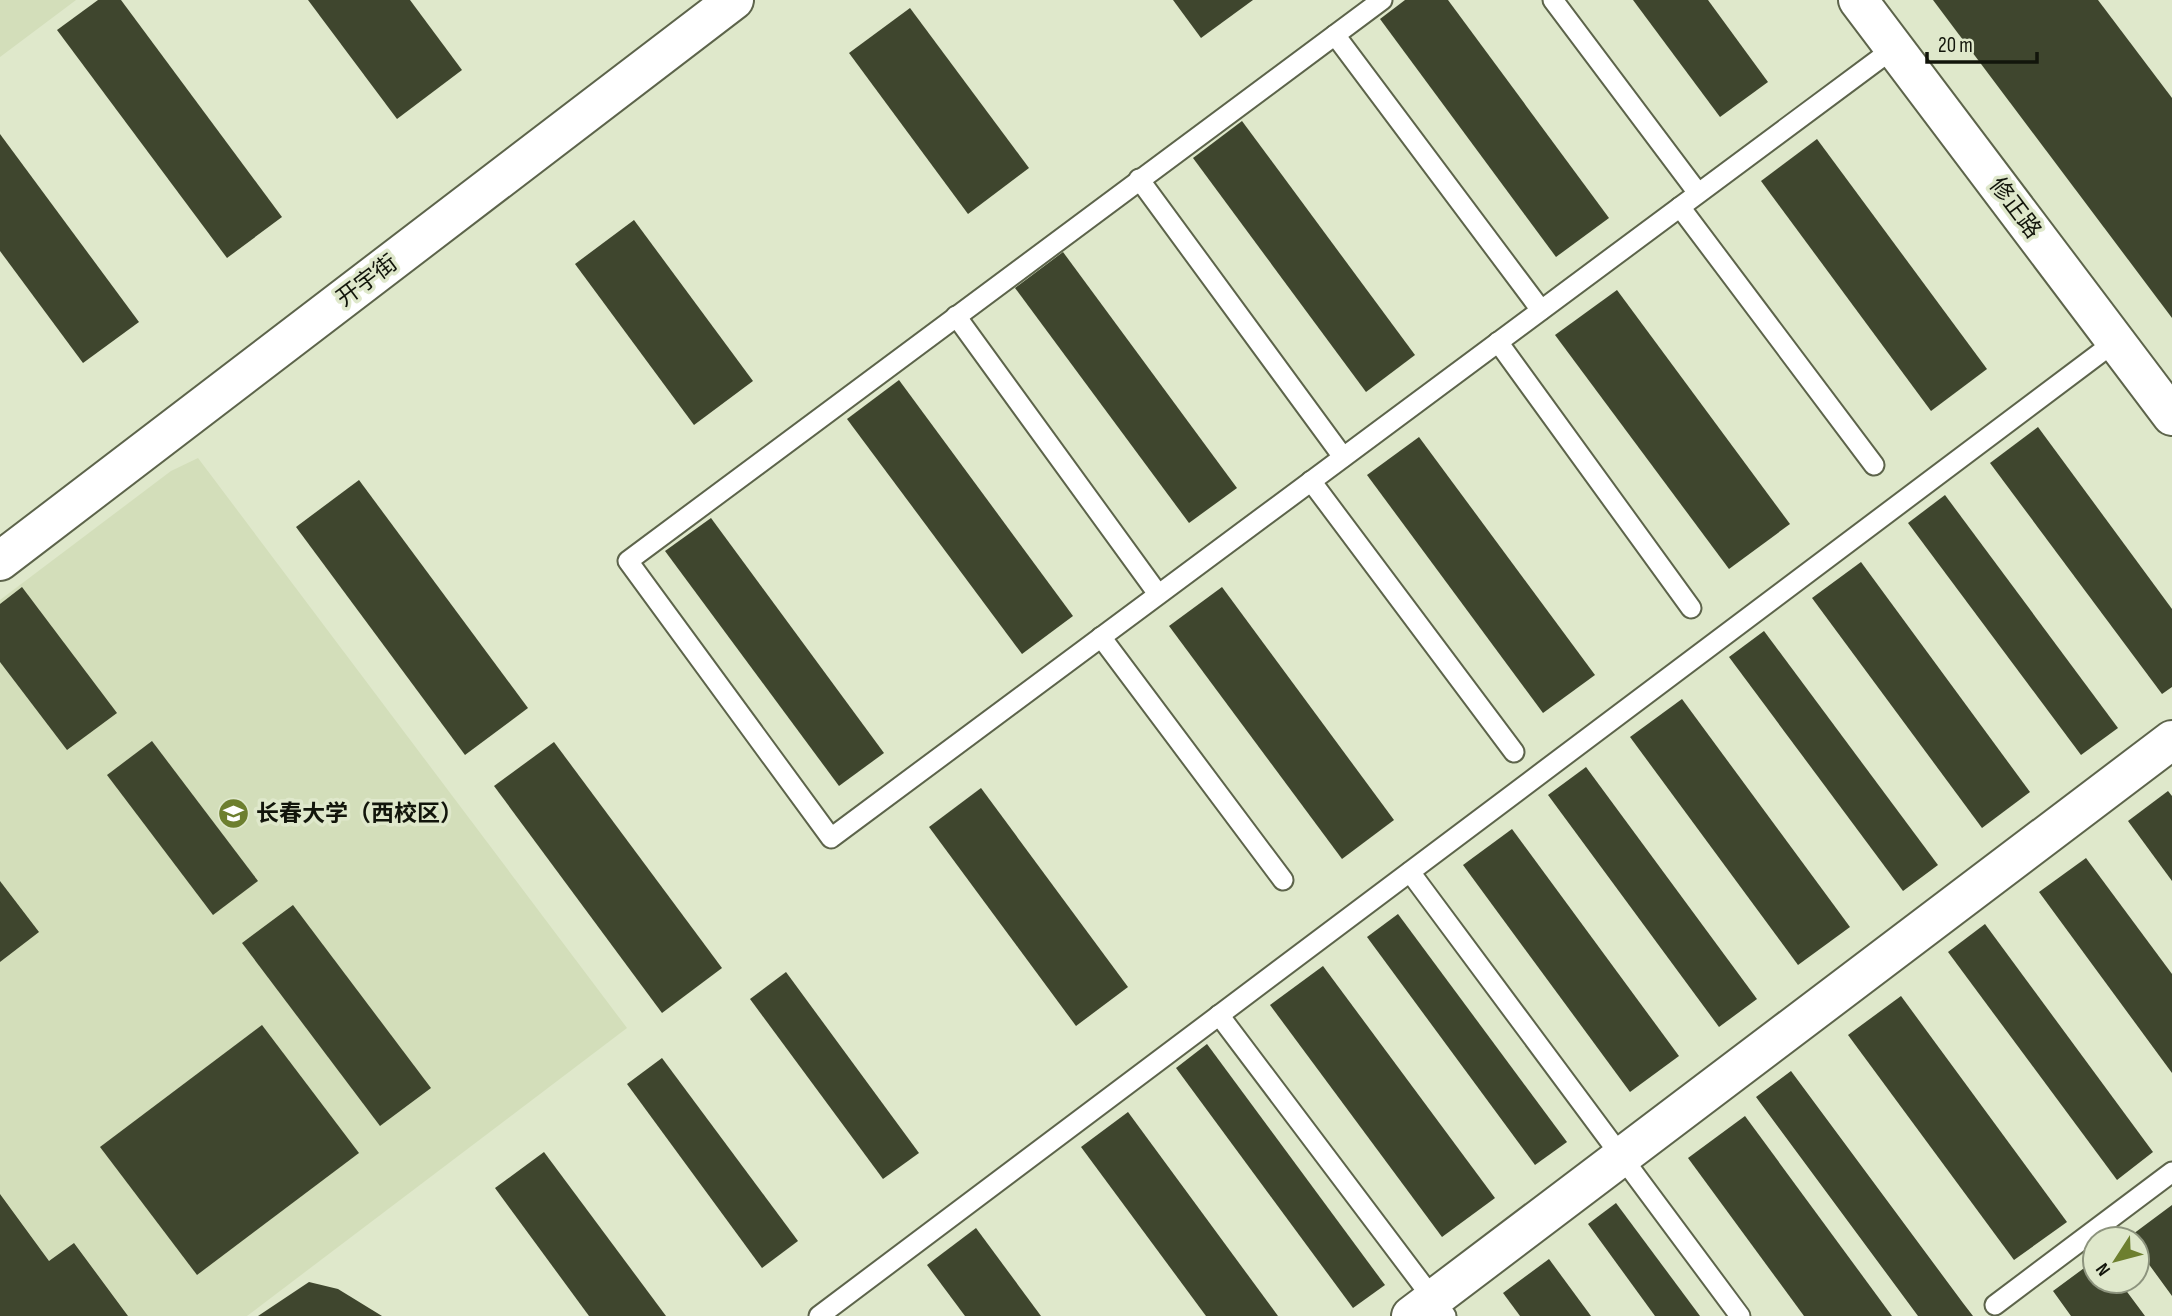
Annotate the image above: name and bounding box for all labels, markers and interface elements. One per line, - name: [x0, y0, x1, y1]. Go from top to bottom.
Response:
- scale bar: [1927, 21, 2037, 65]
- text: 20 m: [1938, 33, 1973, 58]
- street label: 修正路: [1983, 172, 2047, 244]
- street label: 开宇街: [331, 249, 403, 313]
- school or university icon: 长春大学（西校区）: [216, 797, 250, 831]
- place label: 长春大学（西校区）: [256, 800, 463, 828]
- north arrow: [2081, 1225, 2151, 1295]
- text: N: [2091, 1258, 2116, 1280]

